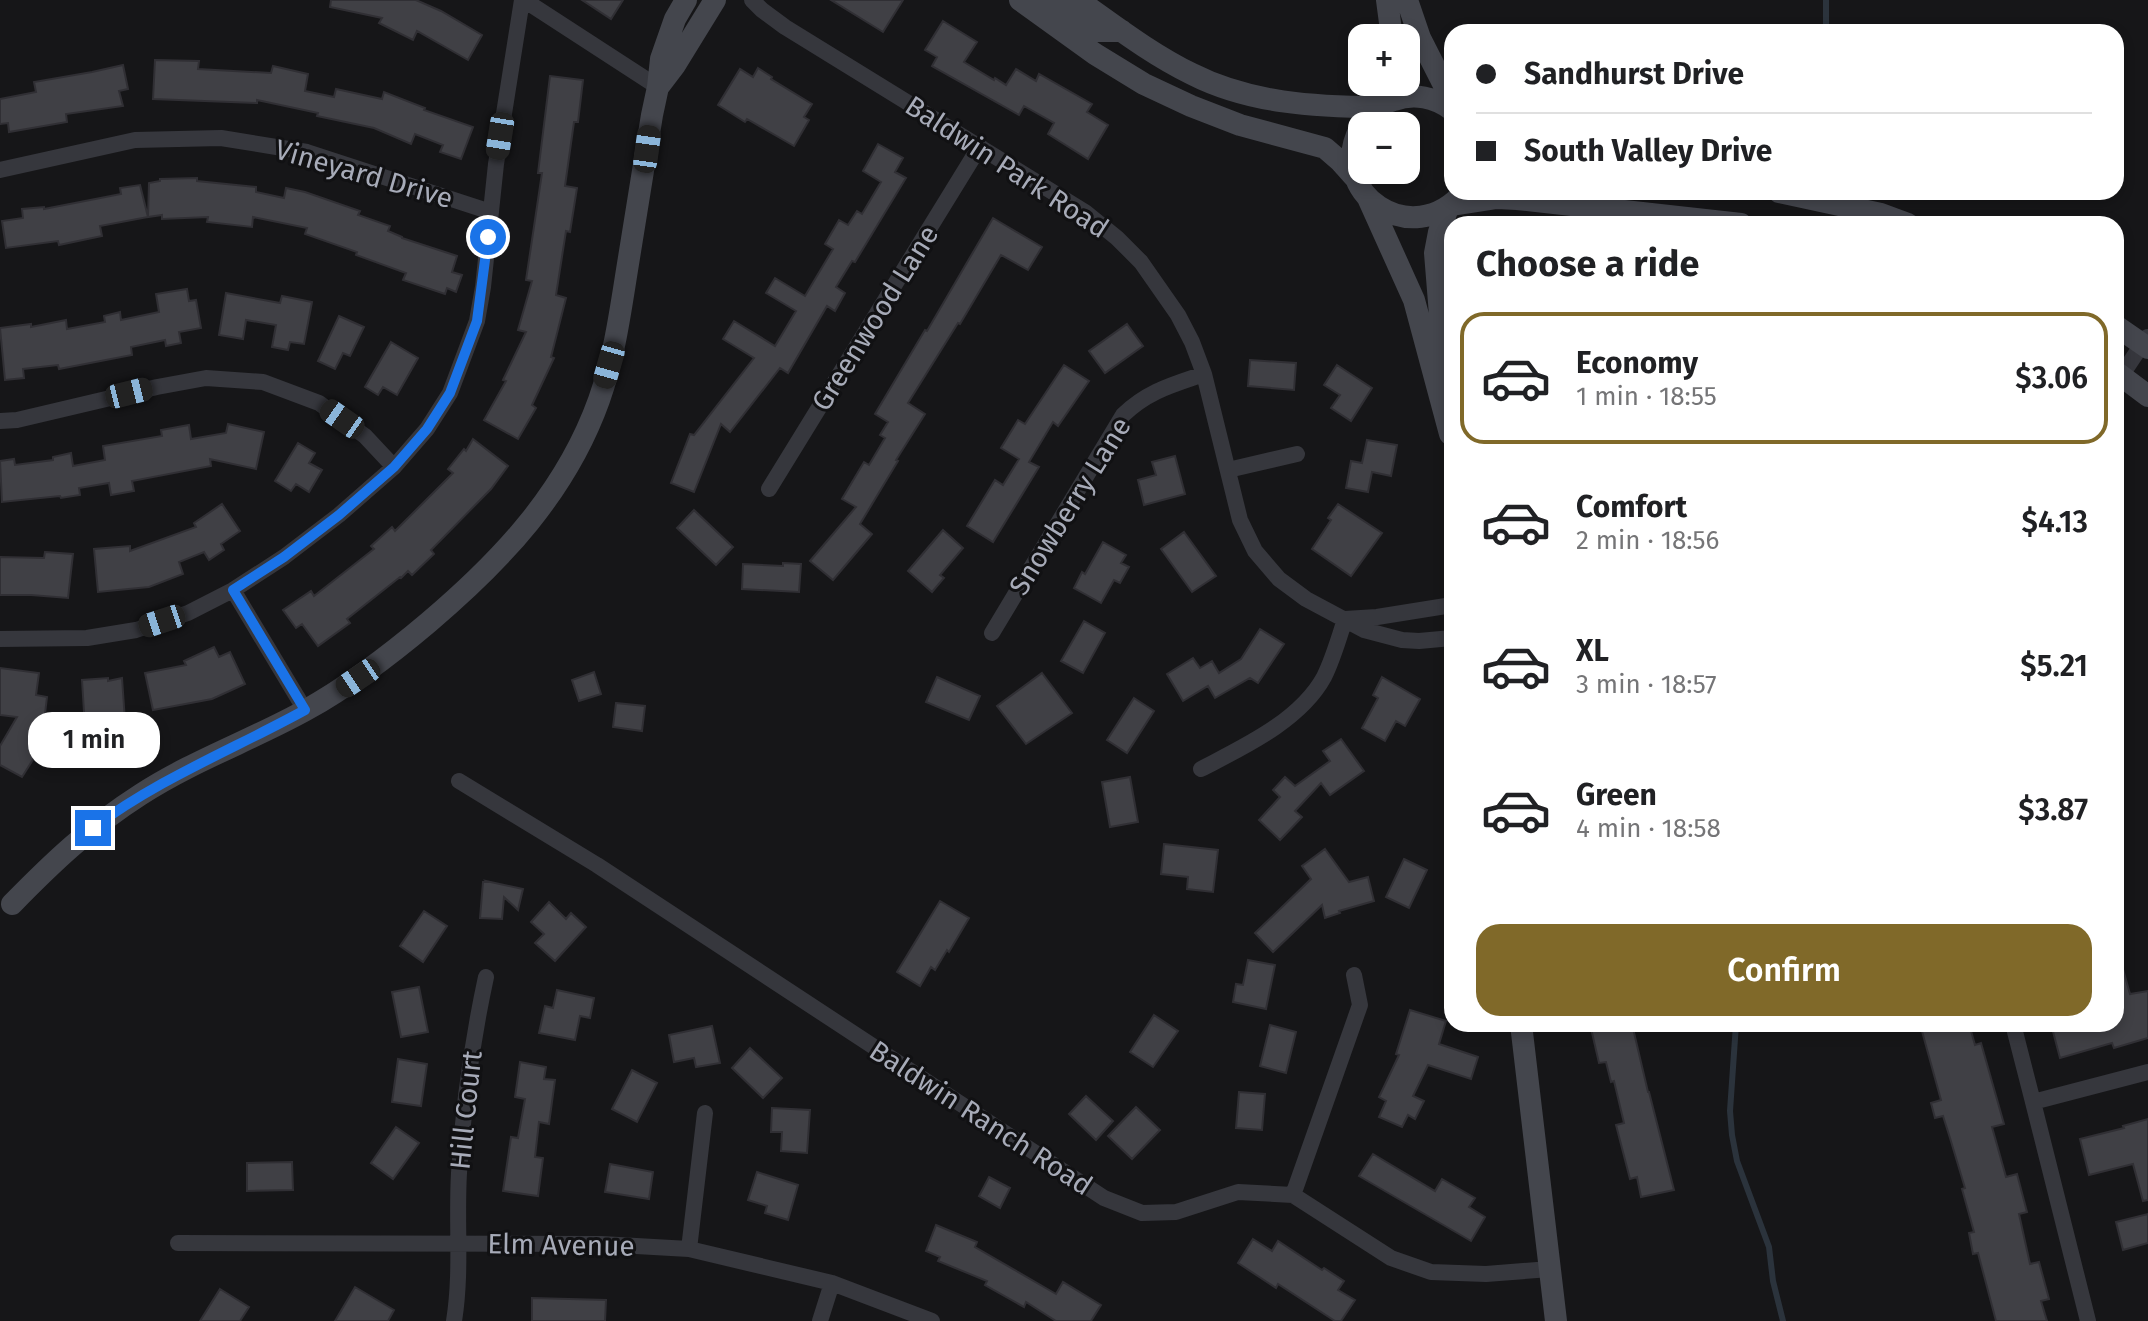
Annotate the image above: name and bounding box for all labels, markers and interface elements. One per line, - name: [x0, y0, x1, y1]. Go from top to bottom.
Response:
- map controls: [1348, 24, 1420, 184]
- button: +: [1348, 24, 1420, 96]
- text: Sandhurst Drive: [1524, 56, 1744, 92]
- street label: Baldwin Park Road: [899, 89, 1115, 245]
- car: [484, 110, 516, 162]
- button: −: [1348, 112, 1420, 184]
- car: [632, 124, 662, 174]
- street label: Vineyard Drive: [271, 133, 457, 215]
- text: South Valley Drive: [1524, 133, 1772, 169]
- route start: [470, 219, 506, 255]
- street label: Greenwood Lane: [805, 219, 945, 417]
- text: Choose a ride: [1476, 242, 1699, 286]
- car: [591, 339, 627, 391]
- icon: car: [1480, 342, 1552, 414]
- text: Economy: [1576, 345, 1698, 381]
- text: $3.06: [2015, 360, 2088, 396]
- car: [103, 376, 155, 410]
- text: 1 min · 18:55: [1576, 381, 1717, 412]
- car: [315, 395, 369, 443]
- street label: Snowberry Lane: [1002, 411, 1138, 601]
- icon: car: [1480, 486, 1552, 558]
- text: Comfort: [1576, 489, 1687, 525]
- text: $4.13: [2022, 504, 2088, 540]
- text: 2 min · 18:56: [1576, 525, 1719, 556]
- car: [135, 602, 189, 640]
- icon: car: [1480, 630, 1552, 702]
- text: XL: [1576, 633, 1609, 669]
- text: $5.21: [2020, 648, 2088, 684]
- car: [331, 655, 385, 701]
- text: 3 min · 18:57: [1576, 669, 1717, 700]
- callout: 1 min: [27, 712, 159, 768]
- text: 1 min: [63, 724, 125, 755]
- icon: car: [1480, 774, 1552, 846]
- text: Green: [1576, 777, 1657, 813]
- text: $3.87: [2018, 792, 2088, 828]
- route end: [75, 810, 111, 846]
- text: 4 min · 18:58: [1576, 813, 1721, 844]
- button: Confirm: [1476, 924, 2092, 1016]
- street label: Baldwin Ranch Road: [864, 1034, 1098, 1202]
- street label: Hill Court: [443, 1048, 489, 1171]
- street label: Elm Avenue: [487, 1227, 635, 1263]

